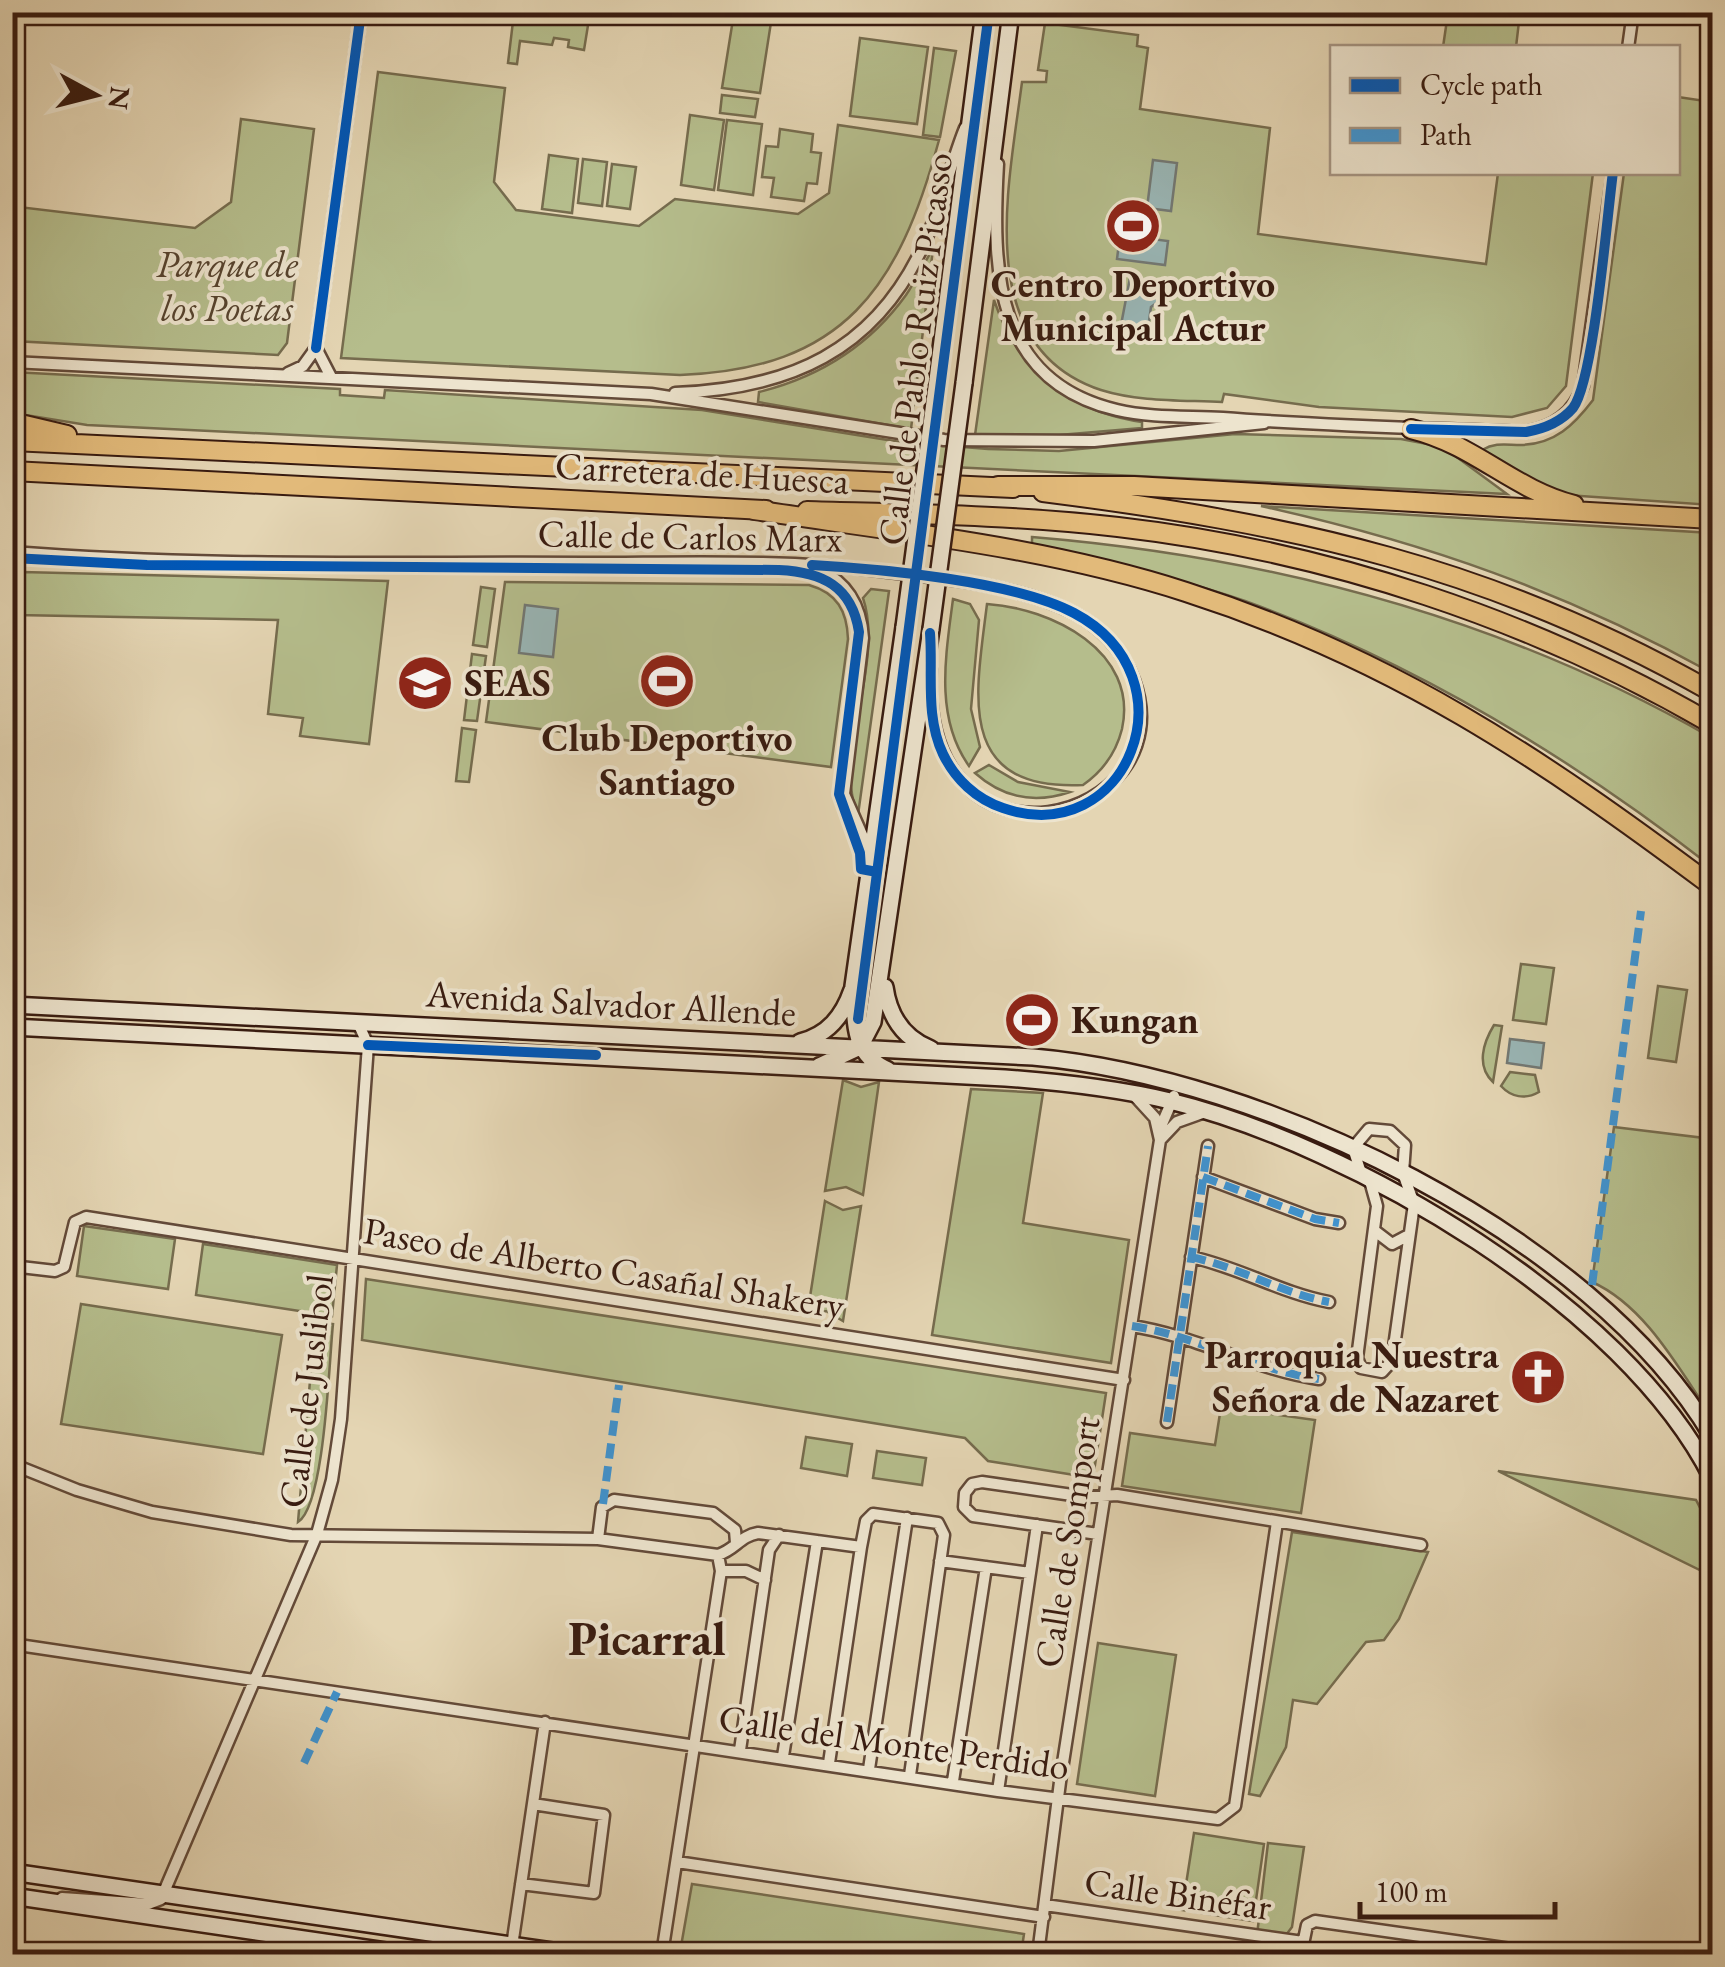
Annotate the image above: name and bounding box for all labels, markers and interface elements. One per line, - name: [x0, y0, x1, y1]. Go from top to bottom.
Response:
- north arrow: [45, 45, 145, 145]
- legend: [1330, 45, 1680, 175]
- text: Cycle path: [1420, 65, 1543, 104]
- text: N: [101, 85, 139, 112]
- text: Path: [1420, 115, 1472, 154]
- street label: Calle de Pablo Ruiz Picasso: [866, 150, 963, 548]
- sports icon: Centro Deportivo Municipal Actur: [1103, 196, 1163, 256]
- park label: Parque de los Poetas: [156, 239, 299, 332]
- place label: Centro Deportivo Municipal Actur: [991, 259, 1275, 352]
- street label: Carretera de Huesca: [554, 440, 851, 505]
- street label: Calle de Carlos Marx: [537, 508, 843, 563]
- sports icon: Club Deportivo Santiago: [637, 651, 697, 711]
- school or university icon: SEAS: [395, 653, 455, 713]
- place label: SEAS: [464, 658, 551, 707]
- place label: Club Deportivo Santiago: [541, 713, 793, 806]
- street label: Avenida Salvador Allende: [424, 968, 797, 1037]
- sports icon: Kungan: [1002, 990, 1062, 1050]
- place label: Kungan: [1071, 995, 1199, 1044]
- street label: Paseo de Alberto Casañal Shakery: [360, 1205, 848, 1330]
- street label: Calle de Juslibol: [267, 1271, 344, 1511]
- place label: Parroquia Nuestra Señora de Nazaret: [1204, 1330, 1499, 1423]
- church icon: Parroquia Nuestra Señora de Nazaret: [1508, 1347, 1568, 1407]
- street label: Calle de Somport: [1022, 1413, 1111, 1671]
- district label: Picarral: [568, 1607, 726, 1669]
- street label: Calle del Monte Perdido: [716, 1693, 1072, 1790]
- street label: Calle Binéfar: [1081, 1856, 1275, 1931]
- scale bar: [1360, 1857, 1555, 1919]
- text: 100 m: [1375, 1872, 1448, 1911]

